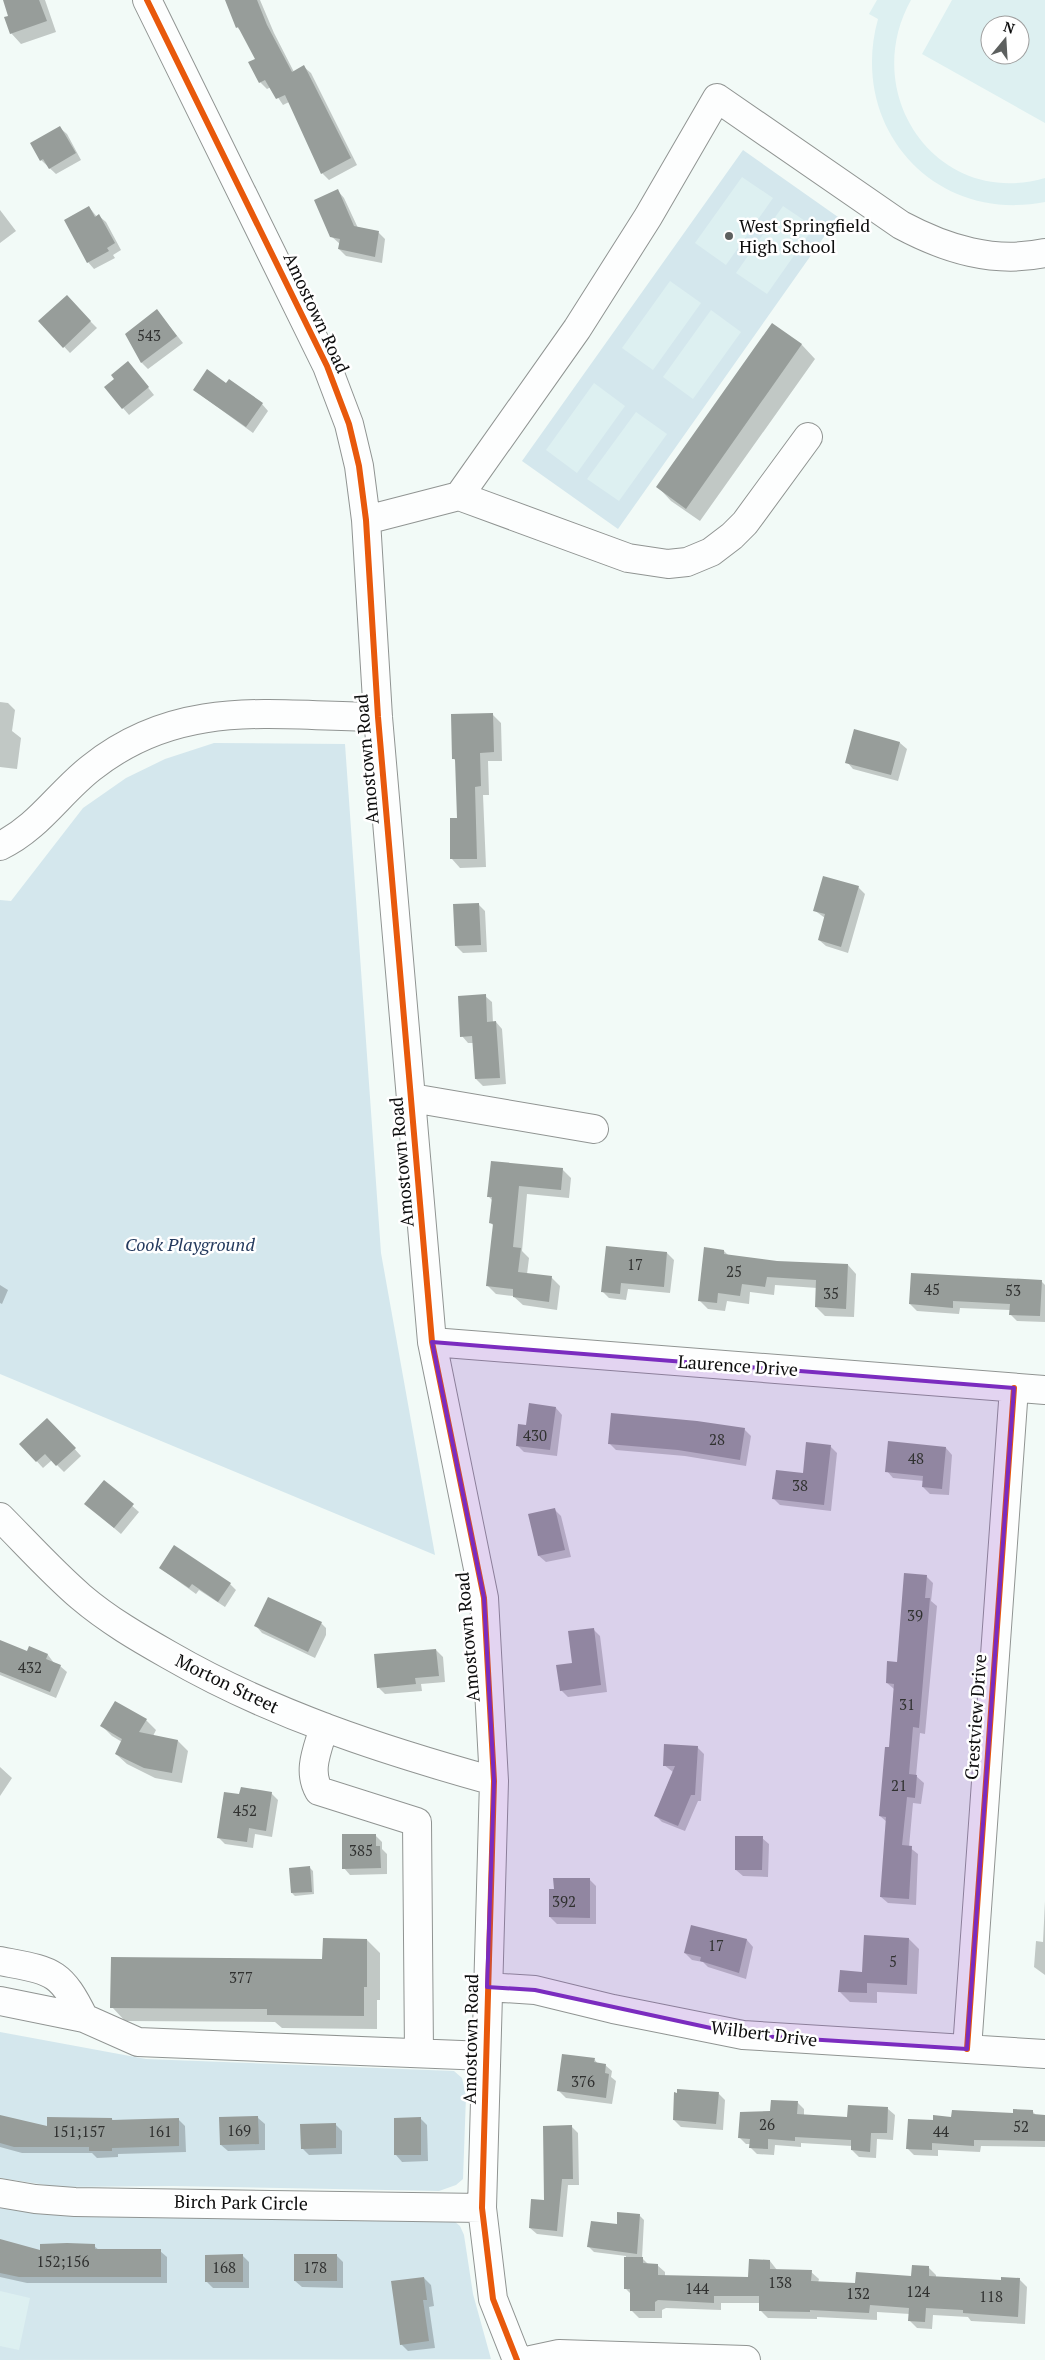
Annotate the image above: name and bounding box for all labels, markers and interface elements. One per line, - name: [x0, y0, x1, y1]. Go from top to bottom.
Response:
- north arrow: [980, 15, 1030, 65]
- text: N: [1001, 16, 1018, 38]
- place label: West Springfield High School: [739, 213, 870, 258]
- marker: West Springfield High School: [723, 230, 735, 242]
- street label: Amostown Road: [278, 248, 355, 377]
- house number: 543: [137, 325, 161, 345]
- street label: Amostown Road: [348, 693, 384, 825]
- street label: Amostown Road: [383, 1096, 419, 1228]
- park label: Cook Playground: [125, 1232, 255, 1256]
- house number: 17: [627, 1254, 643, 1274]
- house number: 25: [726, 1261, 742, 1281]
- house number: 45: [924, 1279, 940, 1299]
- house number: 53: [1005, 1280, 1021, 1300]
- house number: 35: [823, 1283, 839, 1303]
- street label: Laurence Drive: [677, 1349, 799, 1381]
- house number: 430: [523, 1425, 547, 1445]
- house number: 28: [709, 1429, 725, 1449]
- house number: 48: [908, 1448, 924, 1468]
- house number: 38: [792, 1475, 808, 1495]
- street label: Amostown Road: [449, 1571, 485, 1703]
- house number: 39: [907, 1605, 923, 1625]
- street label: Morton Street: [172, 1648, 283, 1719]
- street label: Crestview Drive: [959, 1653, 991, 1781]
- house number: 432: [18, 1657, 42, 1677]
- house number: 31: [899, 1694, 915, 1714]
- house number: 21: [891, 1775, 907, 1795]
- house number: 452: [233, 1800, 257, 1820]
- house number: 385: [349, 1840, 373, 1860]
- house number: 392: [552, 1891, 576, 1911]
- house number: 17: [708, 1935, 724, 1955]
- house number: 5: [889, 1951, 897, 1971]
- house number: 377: [229, 1967, 253, 1987]
- street label: Amostown Road: [457, 1974, 483, 2104]
- street label: Wilbert Drive: [709, 2015, 819, 2051]
- house number: 376: [571, 2071, 595, 2091]
- house number: 26: [759, 2114, 775, 2134]
- house number: 52: [1013, 2116, 1029, 2136]
- house number: 169: [227, 2120, 251, 2140]
- house number: 151;157: [53, 2121, 105, 2141]
- house number: 161: [148, 2121, 172, 2141]
- house number: 44: [933, 2121, 949, 2141]
- street label: Birch Park Circle: [174, 2189, 308, 2215]
- house number: 152;156: [37, 2251, 89, 2271]
- house number: 168: [212, 2257, 236, 2277]
- house number: 178: [303, 2257, 327, 2277]
- house number: 138: [768, 2272, 792, 2292]
- house number: 144: [685, 2278, 709, 2298]
- house number: 124: [906, 2281, 930, 2301]
- house number: 132: [846, 2283, 870, 2303]
- house number: 118: [979, 2286, 1003, 2306]

